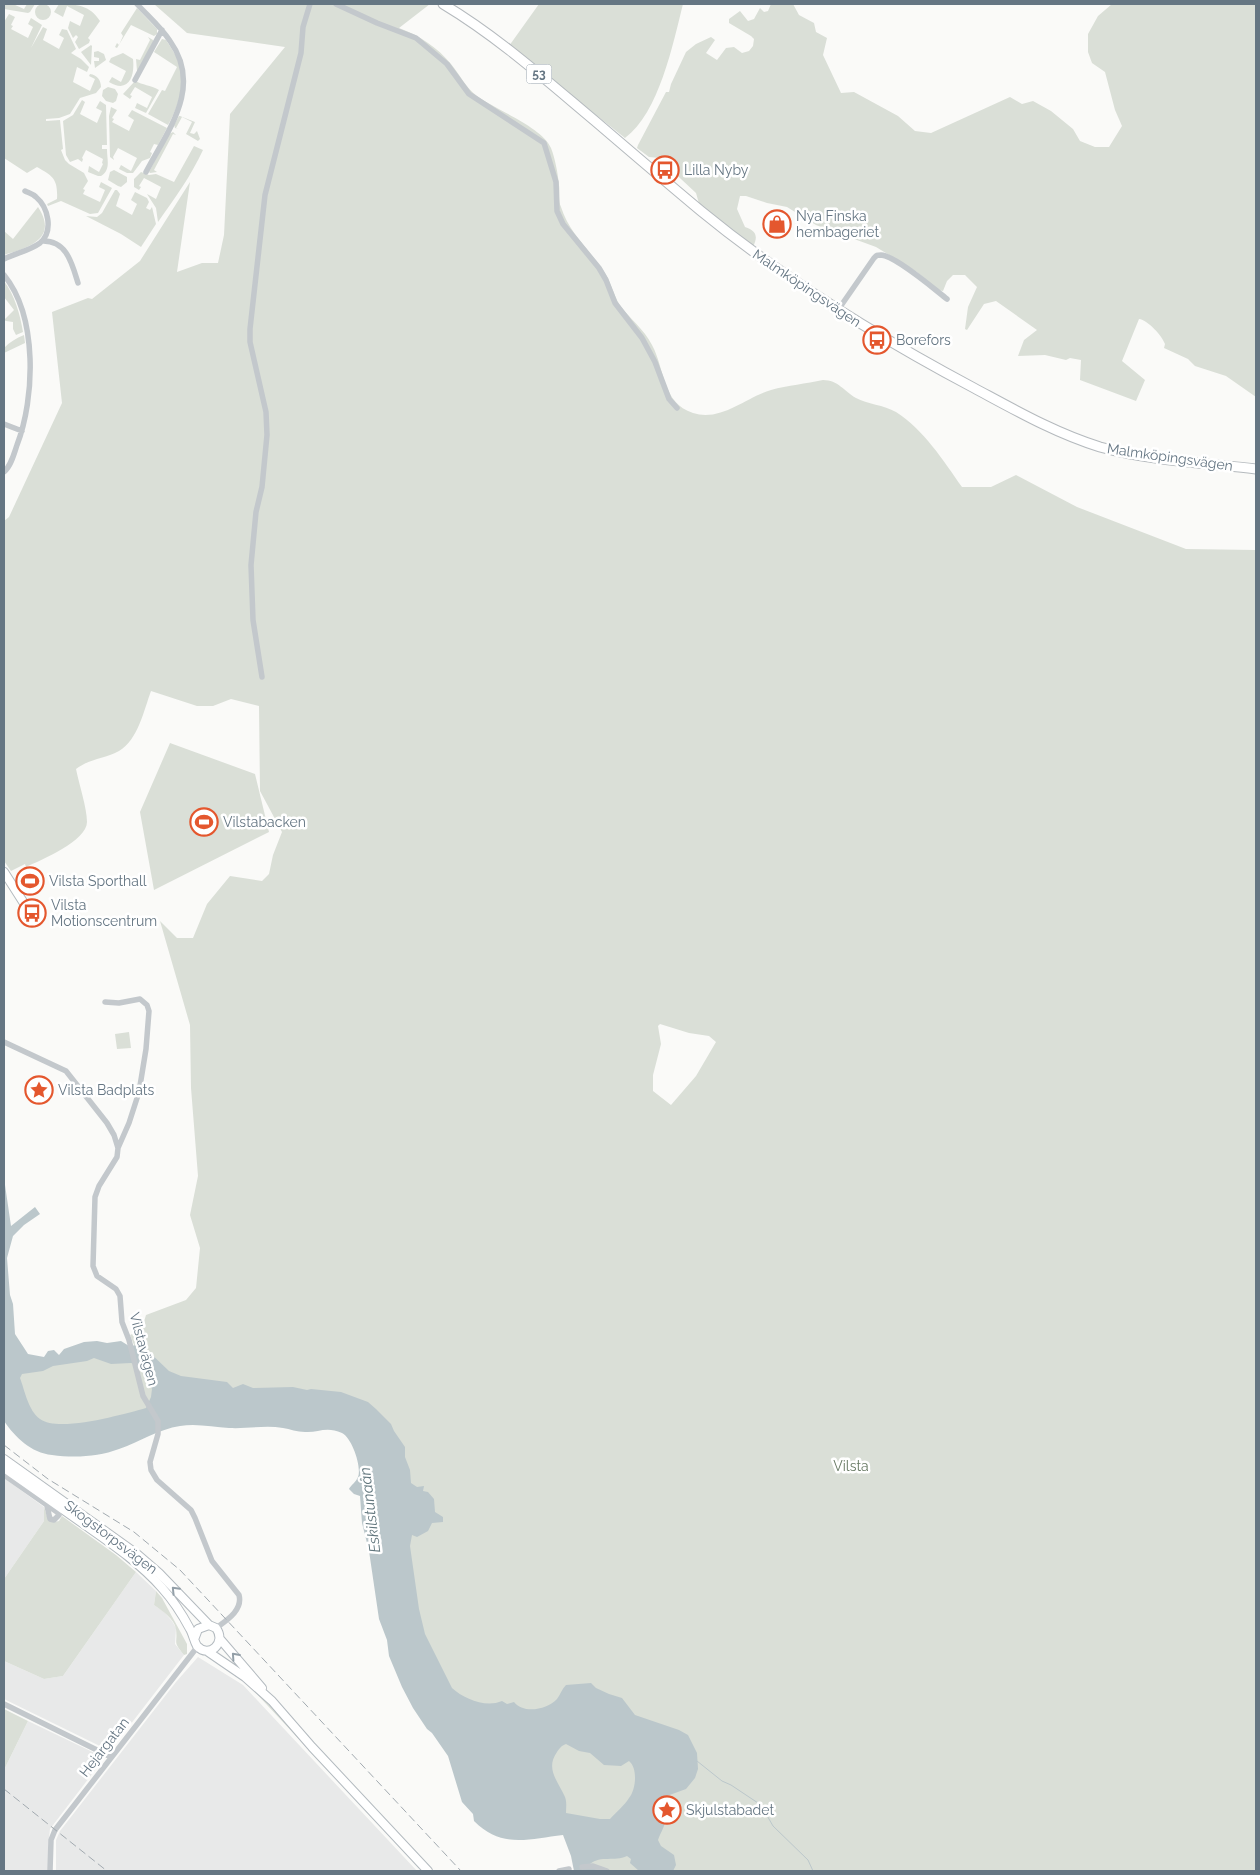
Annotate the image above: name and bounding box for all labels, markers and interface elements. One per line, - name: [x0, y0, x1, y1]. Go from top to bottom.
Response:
- road number: 53: [526, 64, 552, 84]
- bus stop icon: Lilla Nyby: [650, 155, 680, 185]
- place label: Lilla Nyby: [684, 162, 749, 178]
- place label: Nya Finska hembageriet: [796, 208, 880, 240]
- shop icon: Nya Finska hembageriet: [762, 209, 792, 239]
- street label: Malmköpingsvägen: [750, 246, 864, 330]
- bus stop icon: Borefors: [862, 325, 892, 355]
- place label: Borefors: [896, 332, 951, 348]
- street label: Malmköpingsvägen: [1106, 440, 1234, 474]
- sports icon: Vilstabacken: [189, 807, 219, 837]
- place label: Vilstabacken: [223, 814, 306, 830]
- sports icon: Vilsta Sporthall: [15, 866, 45, 896]
- place label: Vilsta Sporthall: [49, 873, 147, 889]
- place label: Vilsta Motionscentrum: [51, 897, 157, 929]
- bus stop icon: Vilsta Motionscentrum: [17, 898, 47, 928]
- place icon: Vilsta Badplats: [24, 1075, 54, 1105]
- place label: Vilsta Badplats: [58, 1082, 154, 1098]
- street label: Vilstavägen: [127, 1311, 161, 1387]
- park label: Vilsta: [833, 1458, 869, 1474]
- water label: Eskilstunaån: [356, 1466, 384, 1554]
- street label: Skogstorpsvägen: [61, 1497, 161, 1577]
- one-way arrow: [172, 1587, 181, 1596]
- one-way arrow: [232, 1653, 241, 1662]
- street label: Hejargatan: [76, 1714, 132, 1780]
- place icon: Skjulstabadet: [652, 1795, 682, 1825]
- place label: Skjulstabadet: [686, 1802, 774, 1818]

